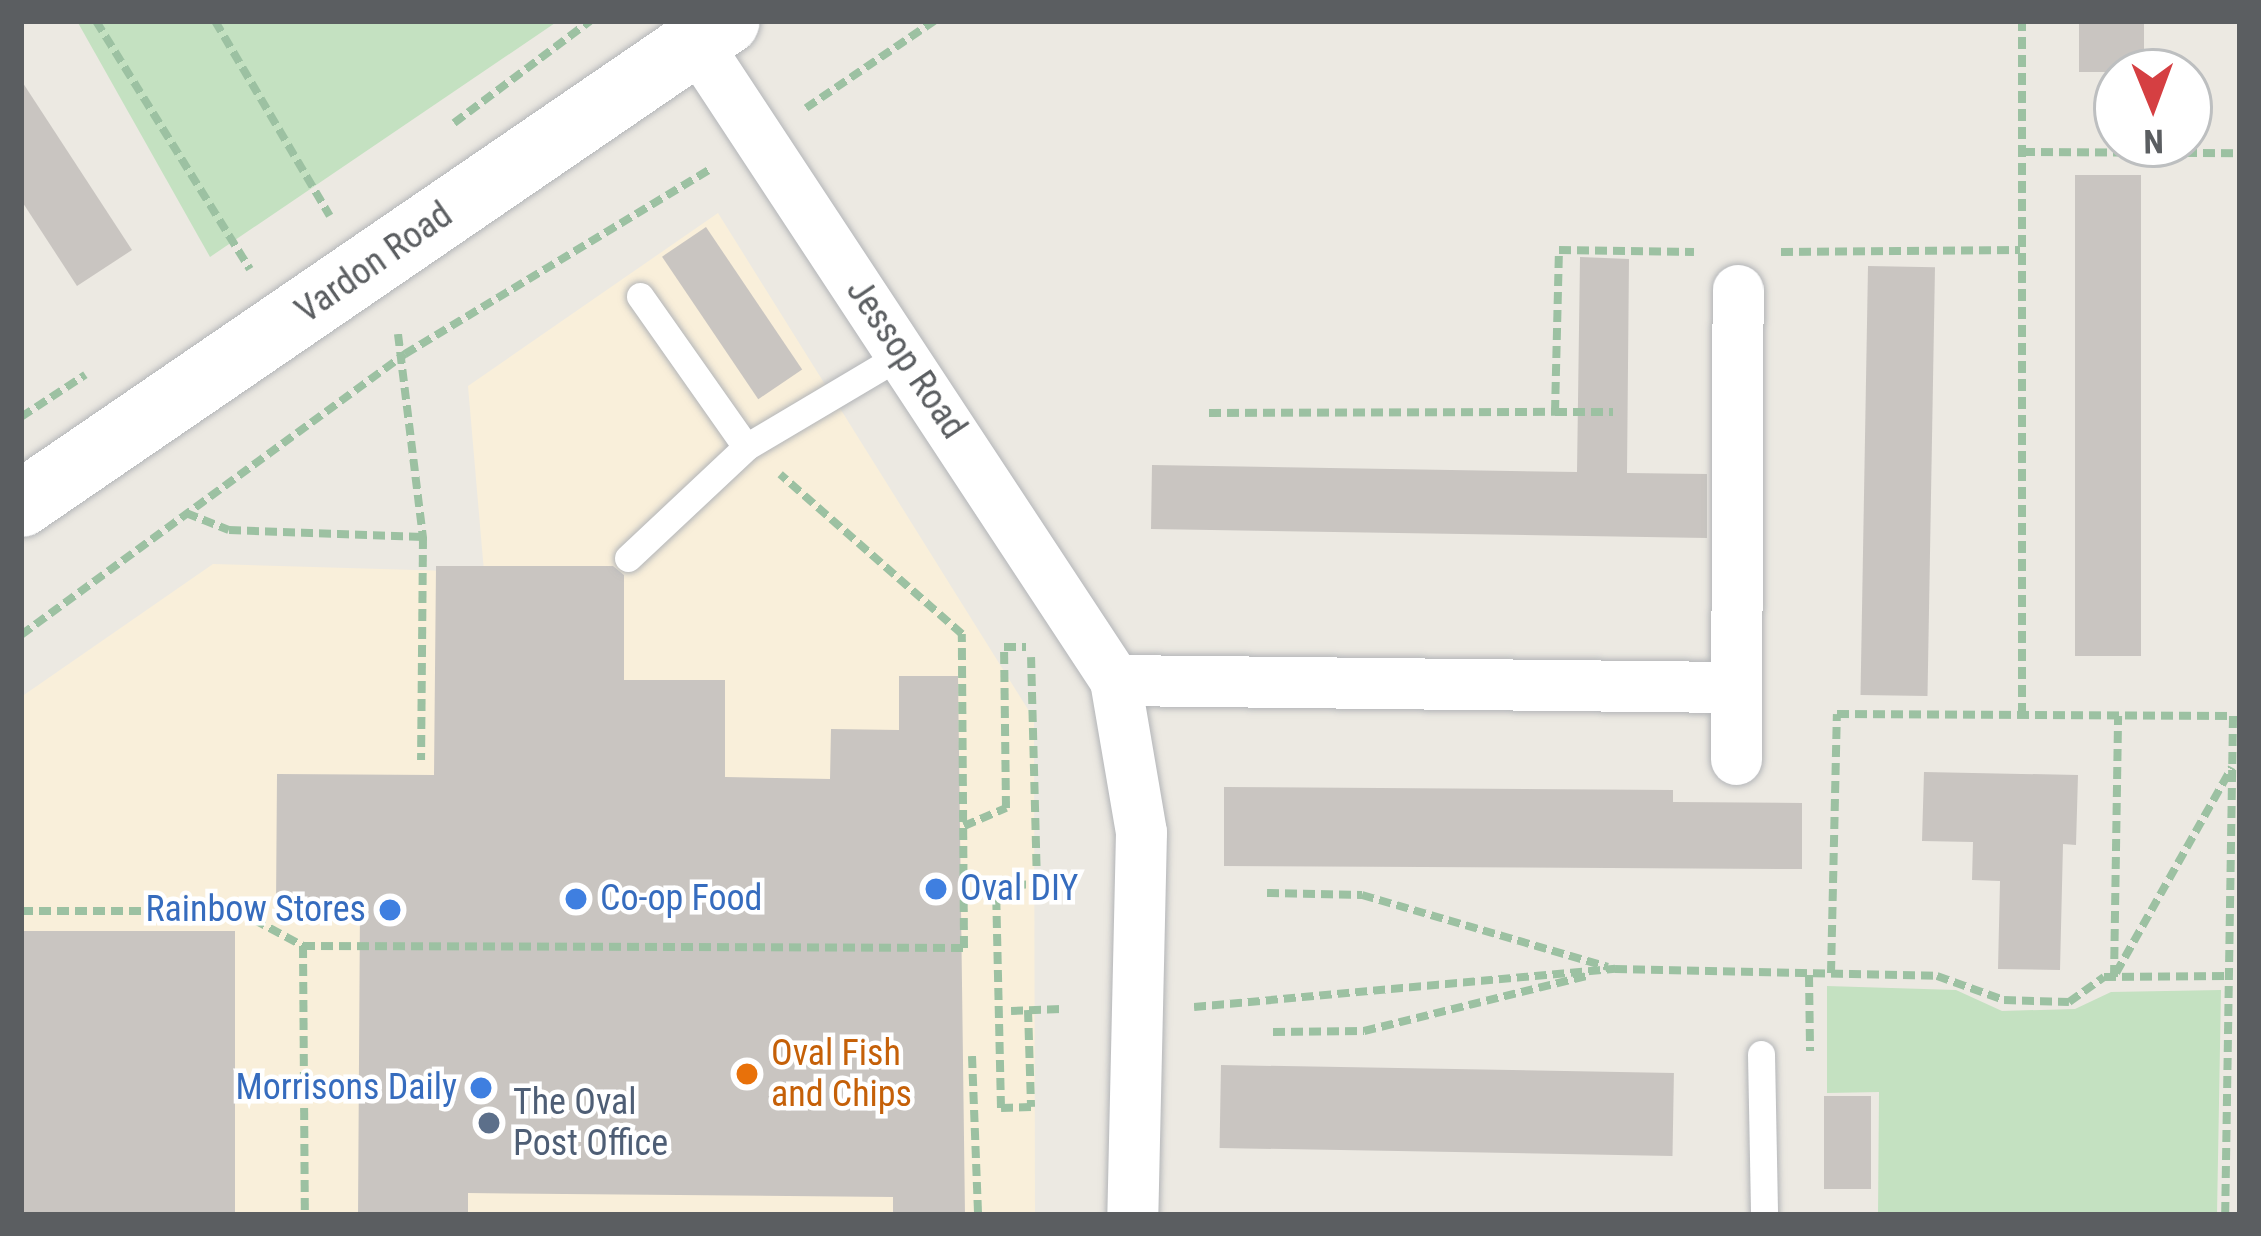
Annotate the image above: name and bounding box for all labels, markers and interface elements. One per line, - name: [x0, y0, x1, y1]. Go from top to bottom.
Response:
- north arrow: [2093, 48, 2213, 168]
- text: N: [2143, 122, 2164, 161]
- street label: Vardon Road: [287, 193, 461, 333]
- street label: Jessop Road: [837, 271, 975, 447]
- place label: Oval DIY: [960, 867, 1078, 911]
- marker: Oval DIY: [923, 876, 949, 902]
- place label: Co-op Food: [600, 877, 762, 921]
- marker: Co-op Food: [563, 886, 589, 912]
- place label: Rainbow Stores: [146, 888, 366, 932]
- marker: Rainbow Stores: [377, 897, 403, 923]
- place label: Oval Fish and Chips: [771, 1031, 912, 1116]
- marker: Oval Fish and Chips: [734, 1061, 760, 1087]
- place label: Morrisons Daily: [236, 1066, 457, 1110]
- marker: Morrisons Daily: [468, 1075, 494, 1101]
- place label: The Oval Post Office: [513, 1080, 668, 1165]
- marker: The Oval Post Office: [476, 1110, 502, 1136]

